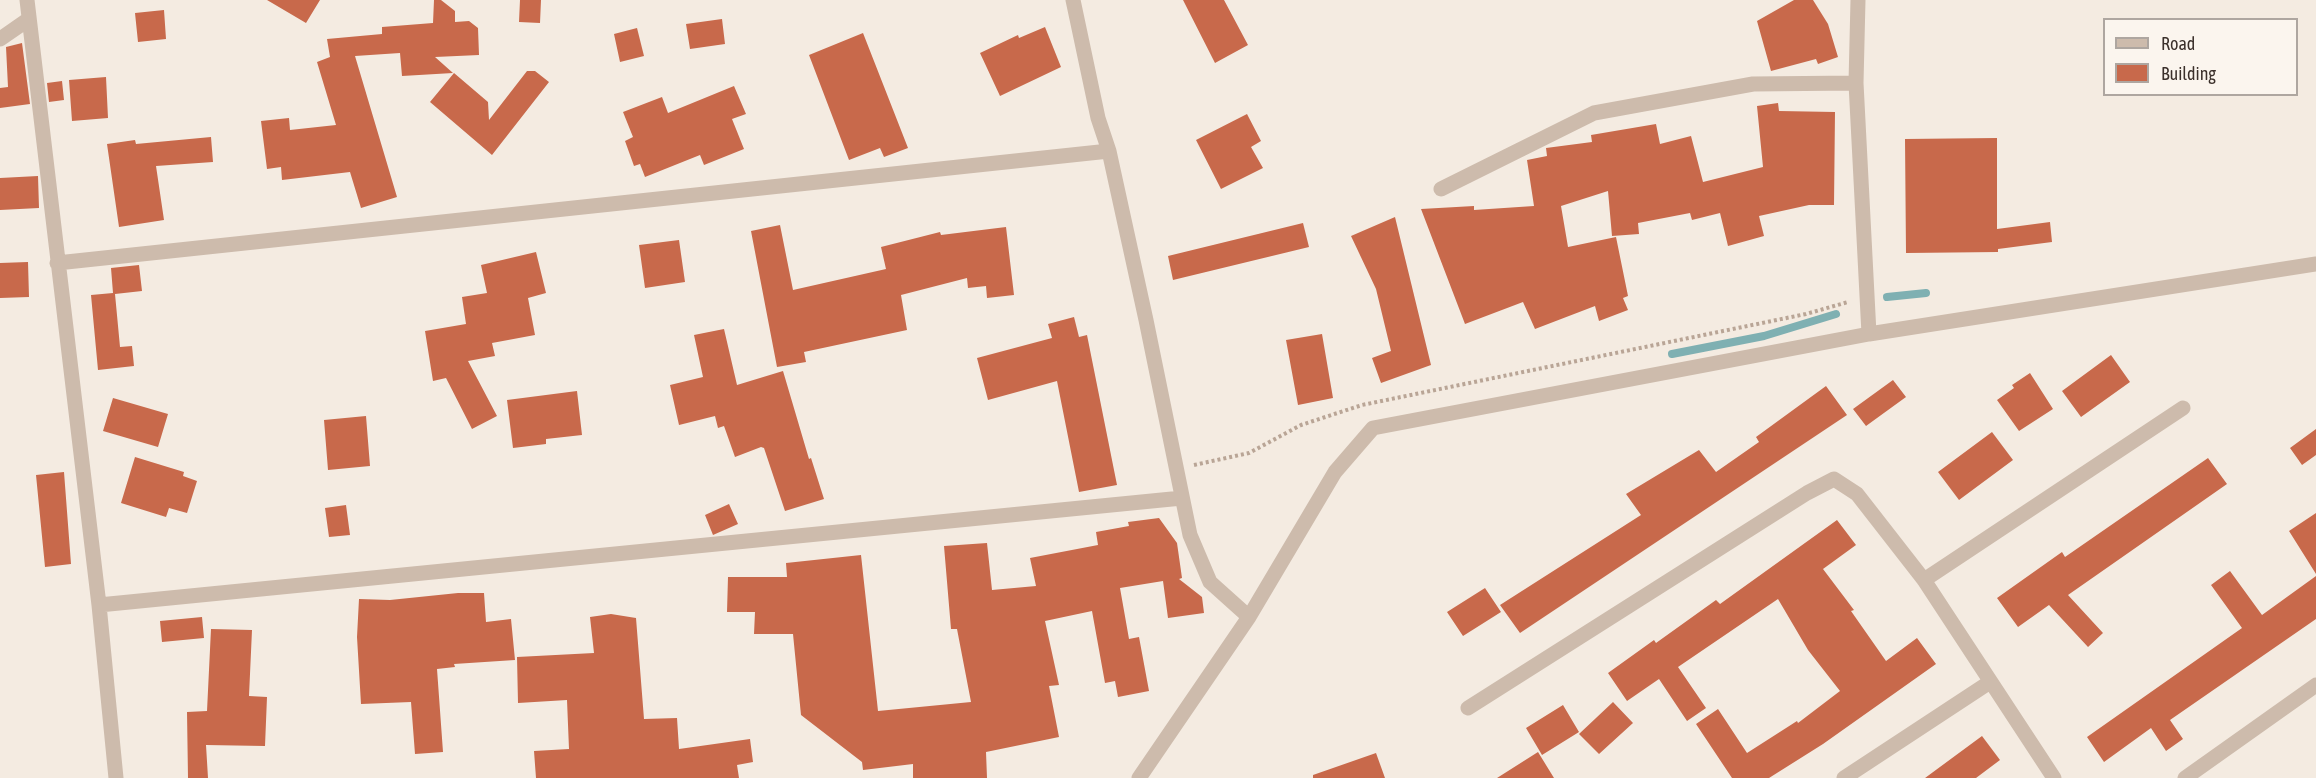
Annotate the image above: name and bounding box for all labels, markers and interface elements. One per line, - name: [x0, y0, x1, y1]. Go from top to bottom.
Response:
- legend: [2103, 18, 2298, 96]
- text: Road: [2161, 33, 2195, 54]
- text: Building: [2161, 63, 2216, 84]

